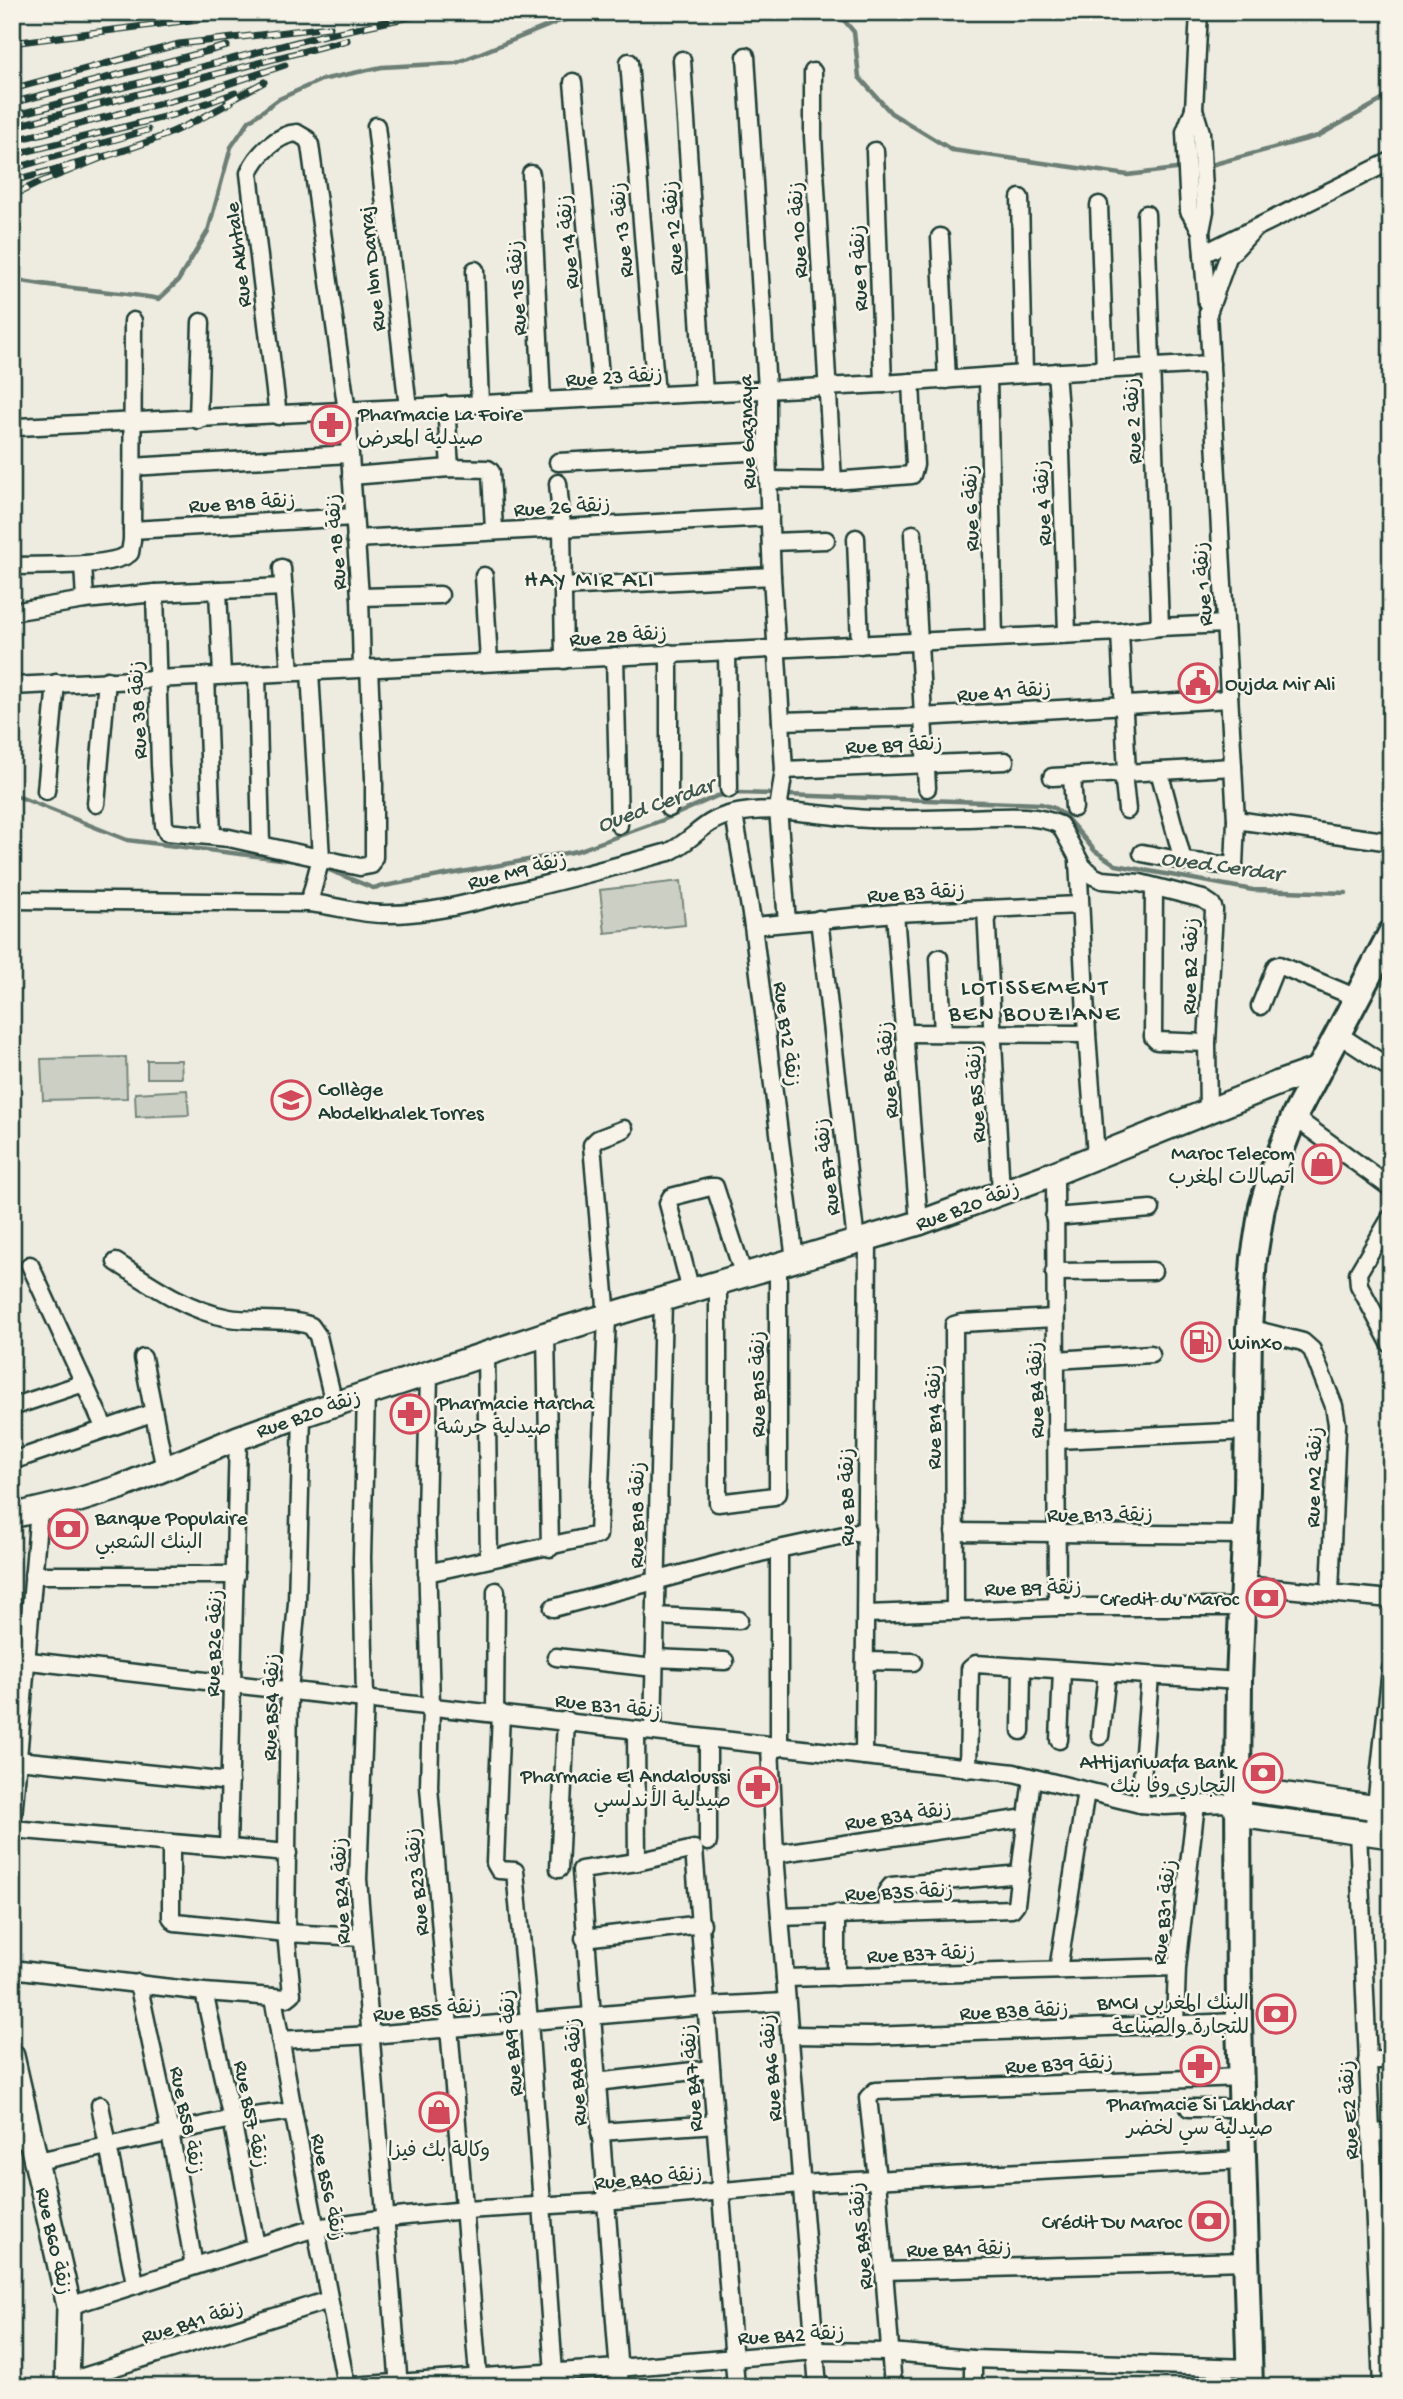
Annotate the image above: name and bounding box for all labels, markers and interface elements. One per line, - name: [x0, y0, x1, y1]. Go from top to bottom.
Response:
- street label: Rue 12 زنقة: [660, 180, 691, 276]
- street label: Rue 13 زنقة: [608, 181, 641, 278]
- street label: Rue 10 زنقة: [785, 181, 816, 279]
- street label: Rue 14 زنقة: [554, 194, 587, 290]
- street label: Rue Akhtale: [222, 200, 259, 308]
- street label: Rue Ibn Darraj: [355, 205, 393, 332]
- street label: Rue 9 زنقة: [847, 224, 876, 312]
- street label: Rue 15 زنقة: [505, 239, 534, 336]
- street label: Rue 23 زنقة: [565, 364, 663, 395]
- street label: Rue Gaznaya: [735, 373, 764, 490]
- street label: Rue 2 زنقة: [1121, 377, 1149, 464]
- pharmacy icon: Pharmacie La Foire صيدلية المعرض: [310, 404, 352, 446]
- place label: Pharmacie La Foire صيدلية المعرض: [357, 404, 524, 453]
- street label: Rue 4 زنقة: [1032, 459, 1059, 546]
- street label: Rue 6 زنقة: [960, 464, 987, 552]
- street label: Rue B18 زنقة: [188, 490, 296, 521]
- street label: Rue 18 زنقة: [323, 493, 354, 591]
- street label: Rue 26 زنقة: [513, 494, 611, 525]
- street label: Rue زنقة 1: [1191, 541, 1220, 627]
- district label: HAY MIR ALI: [524, 568, 656, 595]
- street label: Rue 28 زنقة: [569, 623, 668, 654]
- street label: Rue 38 زنقة: [126, 660, 155, 760]
- public building icon: Oujda Mir Ali: [1177, 662, 1219, 704]
- place label: Oujda Mir Ali: [1225, 674, 1336, 699]
- street label: Rue 41 زنقة: [956, 679, 1052, 710]
- street label: Rue B9 زنقة: [845, 733, 943, 762]
- water label: Oued Cerdar: [594, 771, 723, 840]
- water label: Oued Cerdar: [1159, 846, 1289, 890]
- street label: Rue M9 زنقة: [466, 849, 570, 898]
- street label: Rue B3 زنقة: [867, 880, 966, 911]
- street label: Rue B2 زنقة: [1178, 917, 1207, 1015]
- district label: LOTISSEMENT BEN BOUZIANE: [948, 976, 1121, 1029]
- street label: Rue B12 زنقة: [766, 981, 803, 1088]
- street label: Rue B6 زنقة: [875, 1020, 906, 1119]
- street label: Rue B5 زنقة: [963, 1044, 994, 1143]
- school or university icon: Collège Abdelkhalek Torres: [270, 1079, 312, 1121]
- place label: Collège Abdelkhalek Torres: [318, 1079, 485, 1128]
- street label: Rue B7 زنقة: [811, 1117, 848, 1217]
- place label: Maroc Telecom اتصالات المغرب: [1168, 1143, 1295, 1192]
- shop icon: Maroc Telecom اتصالات المغرب: [1301, 1143, 1343, 1185]
- street label: Rue B20 زنقة: [913, 1178, 1024, 1239]
- fuel station icon: Winxo: [1180, 1321, 1222, 1363]
- street label: Rue B15 زنقة: [748, 1331, 773, 1437]
- place label: Winxo: [1228, 1333, 1282, 1358]
- street label: Rue B4 زنقة: [1025, 1341, 1052, 1439]
- street label: Rue B14 زنقة: [924, 1364, 949, 1470]
- street label: Rue B20 زنقة: [254, 1387, 365, 1446]
- pharmacy icon: Pharmacie Harcha صيدلية حرشة: [389, 1393, 431, 1435]
- place label: Pharmacie Harcha صيدلية حرشة: [436, 1393, 596, 1442]
- street label: Rue M2 زنقة: [1302, 1426, 1331, 1528]
- street label: Rue B8 زنقة: [837, 1448, 862, 1546]
- street label: Rue B18 زنقة: [626, 1461, 653, 1569]
- street label: Rue B13 زنقة: [1047, 1505, 1153, 1530]
- bank icon: Banque Populaire البنك الشعبي: [47, 1508, 89, 1550]
- place label: Banque Populaire البنك الشعبي: [94, 1508, 249, 1560]
- street label: Rue B9 زنقة: [984, 1577, 1082, 1604]
- bank icon: Credit du Maroc: [1245, 1577, 1287, 1619]
- street label: Rue B26 زنقة: [202, 1589, 231, 1697]
- place label: Credit du Maroc: [1100, 1589, 1240, 1614]
- street label: Rue B54 زنقة: [259, 1653, 288, 1761]
- street label: Rue B31 زنقة: [553, 1690, 662, 1727]
- place label: Attijariwafa Bank التجاري وفا بنك: [1079, 1752, 1239, 1801]
- bank icon: Attijariwafa Bank التجاري وفا بنك: [1242, 1752, 1284, 1794]
- place label: Pharmacie El Andaloussi صيدلية الأندلسي: [520, 1766, 731, 1818]
- pharmacy icon: Pharmacie El Andaloussi صيدلية الأندلسي: [737, 1766, 779, 1808]
- street label: Rue B34 زنقة: [843, 1799, 954, 1838]
- street label: Rue B23 زنقة: [402, 1827, 437, 1937]
- street label: Rue B24 زنقة: [329, 1837, 358, 1945]
- street label: Rue B31 زنقة: [1148, 1858, 1184, 1966]
- street label: Rue B35 زنقة: [844, 1880, 954, 1909]
- street label: Rue B37 زنقة: [866, 1942, 976, 1971]
- street label: Rue B49 زنقة: [496, 1988, 531, 2097]
- place label: BMCI البنك المغربي للتجارة والصناعة: [1096, 1993, 1249, 2042]
- bank icon: BMCI البنك المغربي للتجارة والصناعة: [1255, 1993, 1297, 2035]
- street label: Rue B55 زنقة: [372, 1995, 483, 2030]
- street label: Rue B38 زنقة: [959, 1999, 1069, 2028]
- street label: Rue B46 زنقة: [757, 2013, 790, 2122]
- street label: Rue B48 زنقة: [562, 2017, 595, 2127]
- street label: Rue B47 زنقة: [678, 2023, 711, 2132]
- pharmacy icon: Pharmacie Si Lakhdar صيدلية سي لخضر: [1179, 2045, 1221, 2087]
- street label: Rue B39 زنقة: [1004, 2051, 1114, 2082]
- street label: Rue B57 زنقة: [226, 2059, 271, 2170]
- street label: Rue E2 زنقة: [1336, 2060, 1367, 2160]
- street label: Rue B58 زنقة: [162, 2065, 207, 2177]
- shop icon: وكالة بك فيزا: [418, 2091, 460, 2133]
- place label: Pharmacie Si Lakhdar صيدلية سي لخضر: [1106, 2094, 1295, 2146]
- street label: Rue B56 زنقة: [303, 2132, 348, 2243]
- place label: وكالة بك فيزا: [388, 2140, 490, 2165]
- street label: Rue B40 زنقة: [593, 2163, 704, 2198]
- street label: Rue B45 زنقة: [846, 2181, 881, 2290]
- street label: Rue B60 زنقة: [28, 2186, 75, 2298]
- bank icon: Crédit Du Maroc: [1188, 2200, 1230, 2242]
- place label: Crédit Du Maroc: [1042, 2212, 1183, 2237]
- street label: Rue B41 زنقة: [906, 2238, 1012, 2265]
- street label: Rue B41 زنقة: [139, 2297, 247, 2352]
- street label: Rue B42 زنقة: [737, 2322, 845, 2353]

